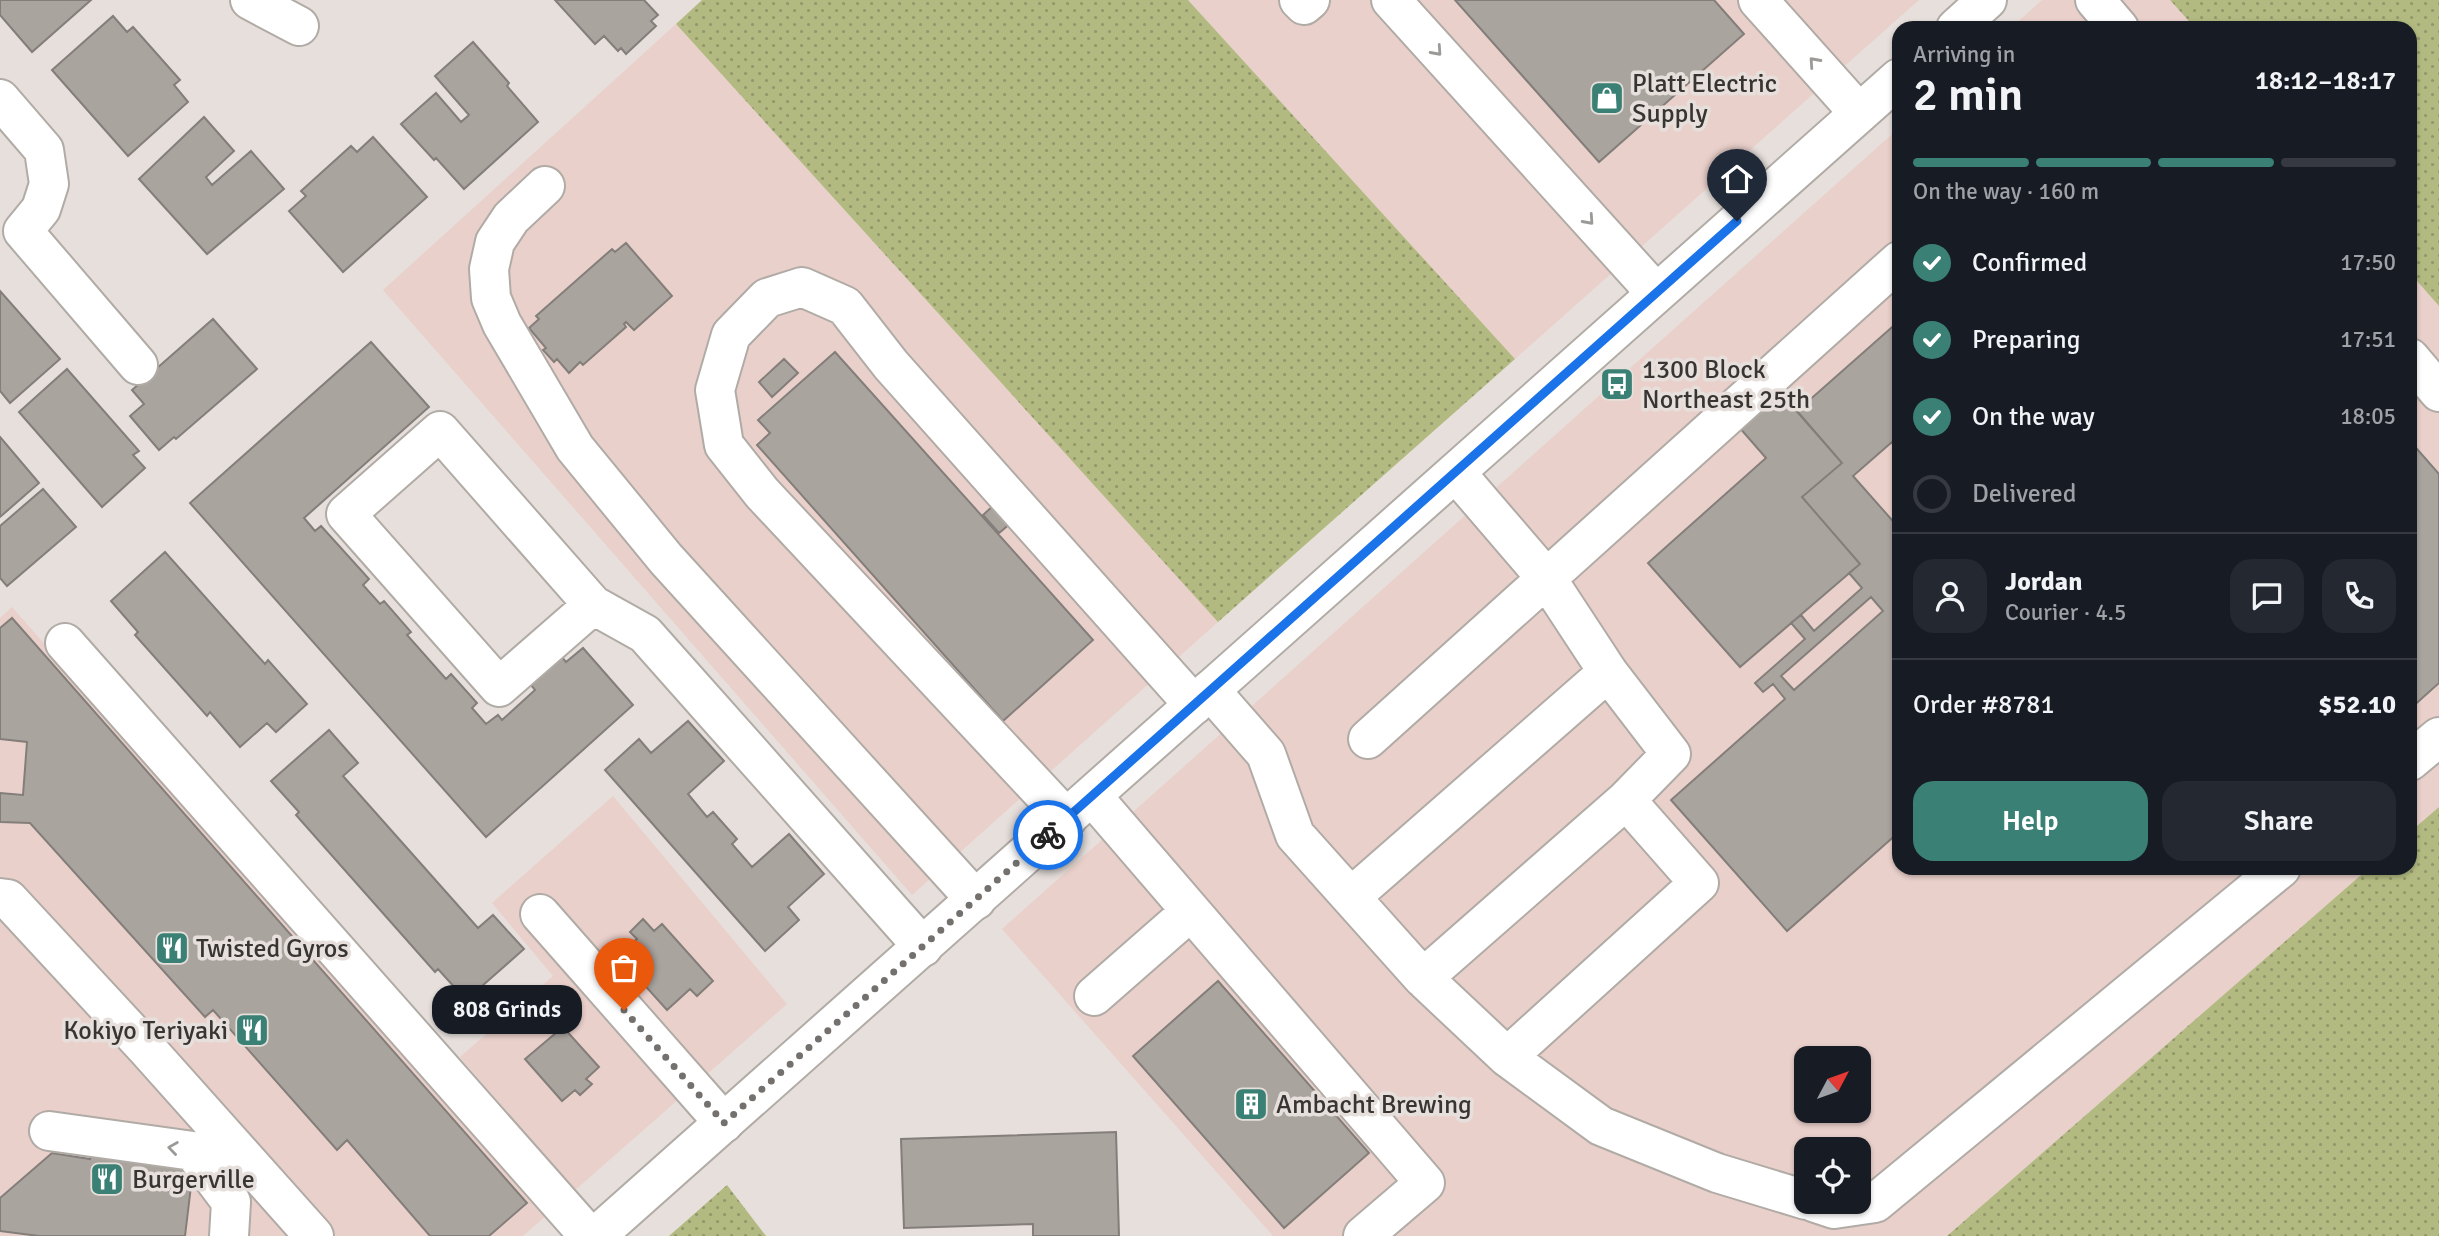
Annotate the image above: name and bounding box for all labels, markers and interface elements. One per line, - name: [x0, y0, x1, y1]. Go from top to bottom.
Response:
- text: Arriving in: [1913, 40, 2015, 69]
- one-way arrow: [1429, 43, 1441, 56]
- one-way arrow: [1810, 57, 1822, 70]
- text: 18:12–18:17: [2255, 65, 2396, 97]
- text: 2 min: [1913, 67, 2023, 123]
- place label: Platt Electric Supply: [1632, 68, 1777, 130]
- shop icon: Platt Electric Supply: [1588, 79, 1626, 117]
- pin: [1707, 149, 1767, 221]
- icon: home: [1718, 160, 1756, 198]
- text: On the way · 160 m: [1913, 177, 2099, 206]
- one-way arrow: [1581, 212, 1594, 225]
- icon: check: [1913, 244, 1951, 282]
- text: Confirmed: [1972, 247, 2087, 279]
- text: 17:50: [2340, 248, 2396, 277]
- icon: check: [1913, 321, 1951, 359]
- text: Preparing: [1972, 324, 2080, 356]
- text: 17:51: [2340, 325, 2396, 354]
- place label: 1300 Block Northeast 25th: [1642, 354, 1810, 416]
- bus stop icon: 1300 Block Northeast 25th: [1598, 365, 1636, 403]
- icon: check: [1913, 398, 1951, 436]
- text: On the way: [1972, 401, 2095, 433]
- text: 18:05: [2340, 402, 2396, 431]
- text: Delivered: [1972, 478, 2077, 510]
- button: person: [1913, 559, 1987, 633]
- button: chat: [2230, 559, 2304, 633]
- button: phone: [2322, 559, 2396, 633]
- text: Jordan: [2005, 566, 2082, 598]
- text: Courier · 4.5: [2005, 598, 2126, 627]
- text: Order #8781: [1913, 689, 2054, 721]
- text: $52.10: [2318, 689, 2396, 721]
- button: Help: [1913, 781, 2148, 861]
- button: Share: [2162, 781, 2396, 861]
- courier: [1013, 800, 1083, 870]
- icon: bike: [1029, 816, 1067, 854]
- restaurant icon: Twisted Gyros: [153, 929, 191, 967]
- place label: Twisted Gyros: [196, 933, 349, 965]
- pin: [594, 938, 654, 1010]
- icon: bag: [605, 949, 643, 987]
- callout: 808 Grinds: [432, 986, 582, 1034]
- text: 808 Grinds: [453, 995, 561, 1024]
- restaurant icon: Kokiyo Teriyaki: [233, 1011, 271, 1049]
- place label: Kokiyo Teriyaki: [63, 1015, 228, 1047]
- north arrow: [1794, 1046, 1871, 1124]
- map controls: [1794, 1046, 1871, 1214]
- building icon: Ambacht Brewing: [1232, 1085, 1270, 1123]
- place label: Ambacht Brewing: [1276, 1089, 1472, 1121]
- button: locate: [1794, 1137, 1871, 1214]
- one-way arrow: [167, 1141, 179, 1156]
- restaurant icon: Burgerville: [88, 1160, 126, 1198]
- place label: Burgerville: [132, 1164, 255, 1196]

